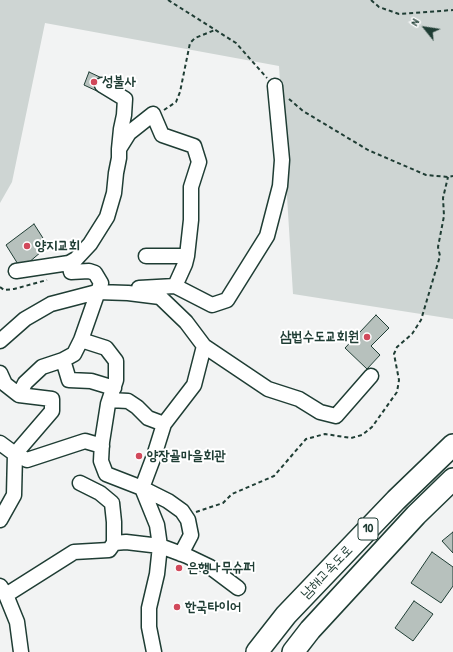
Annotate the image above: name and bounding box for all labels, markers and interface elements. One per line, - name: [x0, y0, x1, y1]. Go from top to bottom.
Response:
- north arrow: [405, 8, 445, 48]
- text: N: [407, 16, 422, 28]
- place label: 성불사: [102, 74, 136, 90]
- marker: 성불사: [89, 77, 99, 87]
- place label: 양지교회: [35, 238, 80, 254]
- marker: 양지교회: [22, 241, 32, 251]
- place label: 삼법수도교회원: [280, 329, 359, 345]
- marker: 삼법수도교회원: [362, 332, 372, 342]
- place label: 양장골마을회관: [147, 448, 226, 464]
- marker: 양장골마을회관: [134, 451, 144, 461]
- road number: 10: [358, 518, 378, 540]
- street label: 남해고속도로: [297, 542, 357, 602]
- place label: 은행나무슈퍼: [187, 560, 255, 576]
- marker: 은행나무슈퍼: [174, 563, 184, 573]
- place label: 한국타이어: [185, 599, 241, 615]
- marker: 한국타이어: [172, 602, 182, 612]

